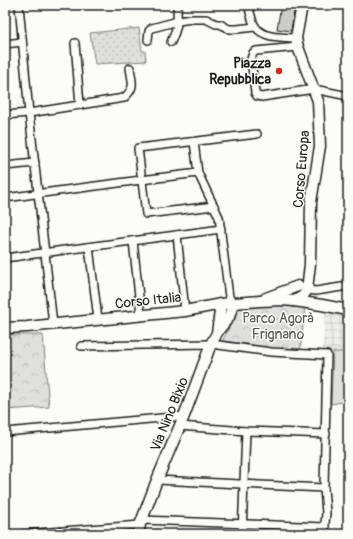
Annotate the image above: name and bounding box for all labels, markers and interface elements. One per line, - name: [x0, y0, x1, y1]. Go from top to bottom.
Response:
- place label: Piazza Repubblica: [209, 55, 271, 88]
- marker: Piazza Repubblica: [274, 66, 284, 76]
- street label: Corso Europa: [290, 130, 313, 209]
- street label: Corso Italia: [114, 289, 182, 312]
- park label: Parco Agorà Frignano: [242, 310, 314, 343]
- street label: Via Nino Bixio: [147, 374, 192, 454]

